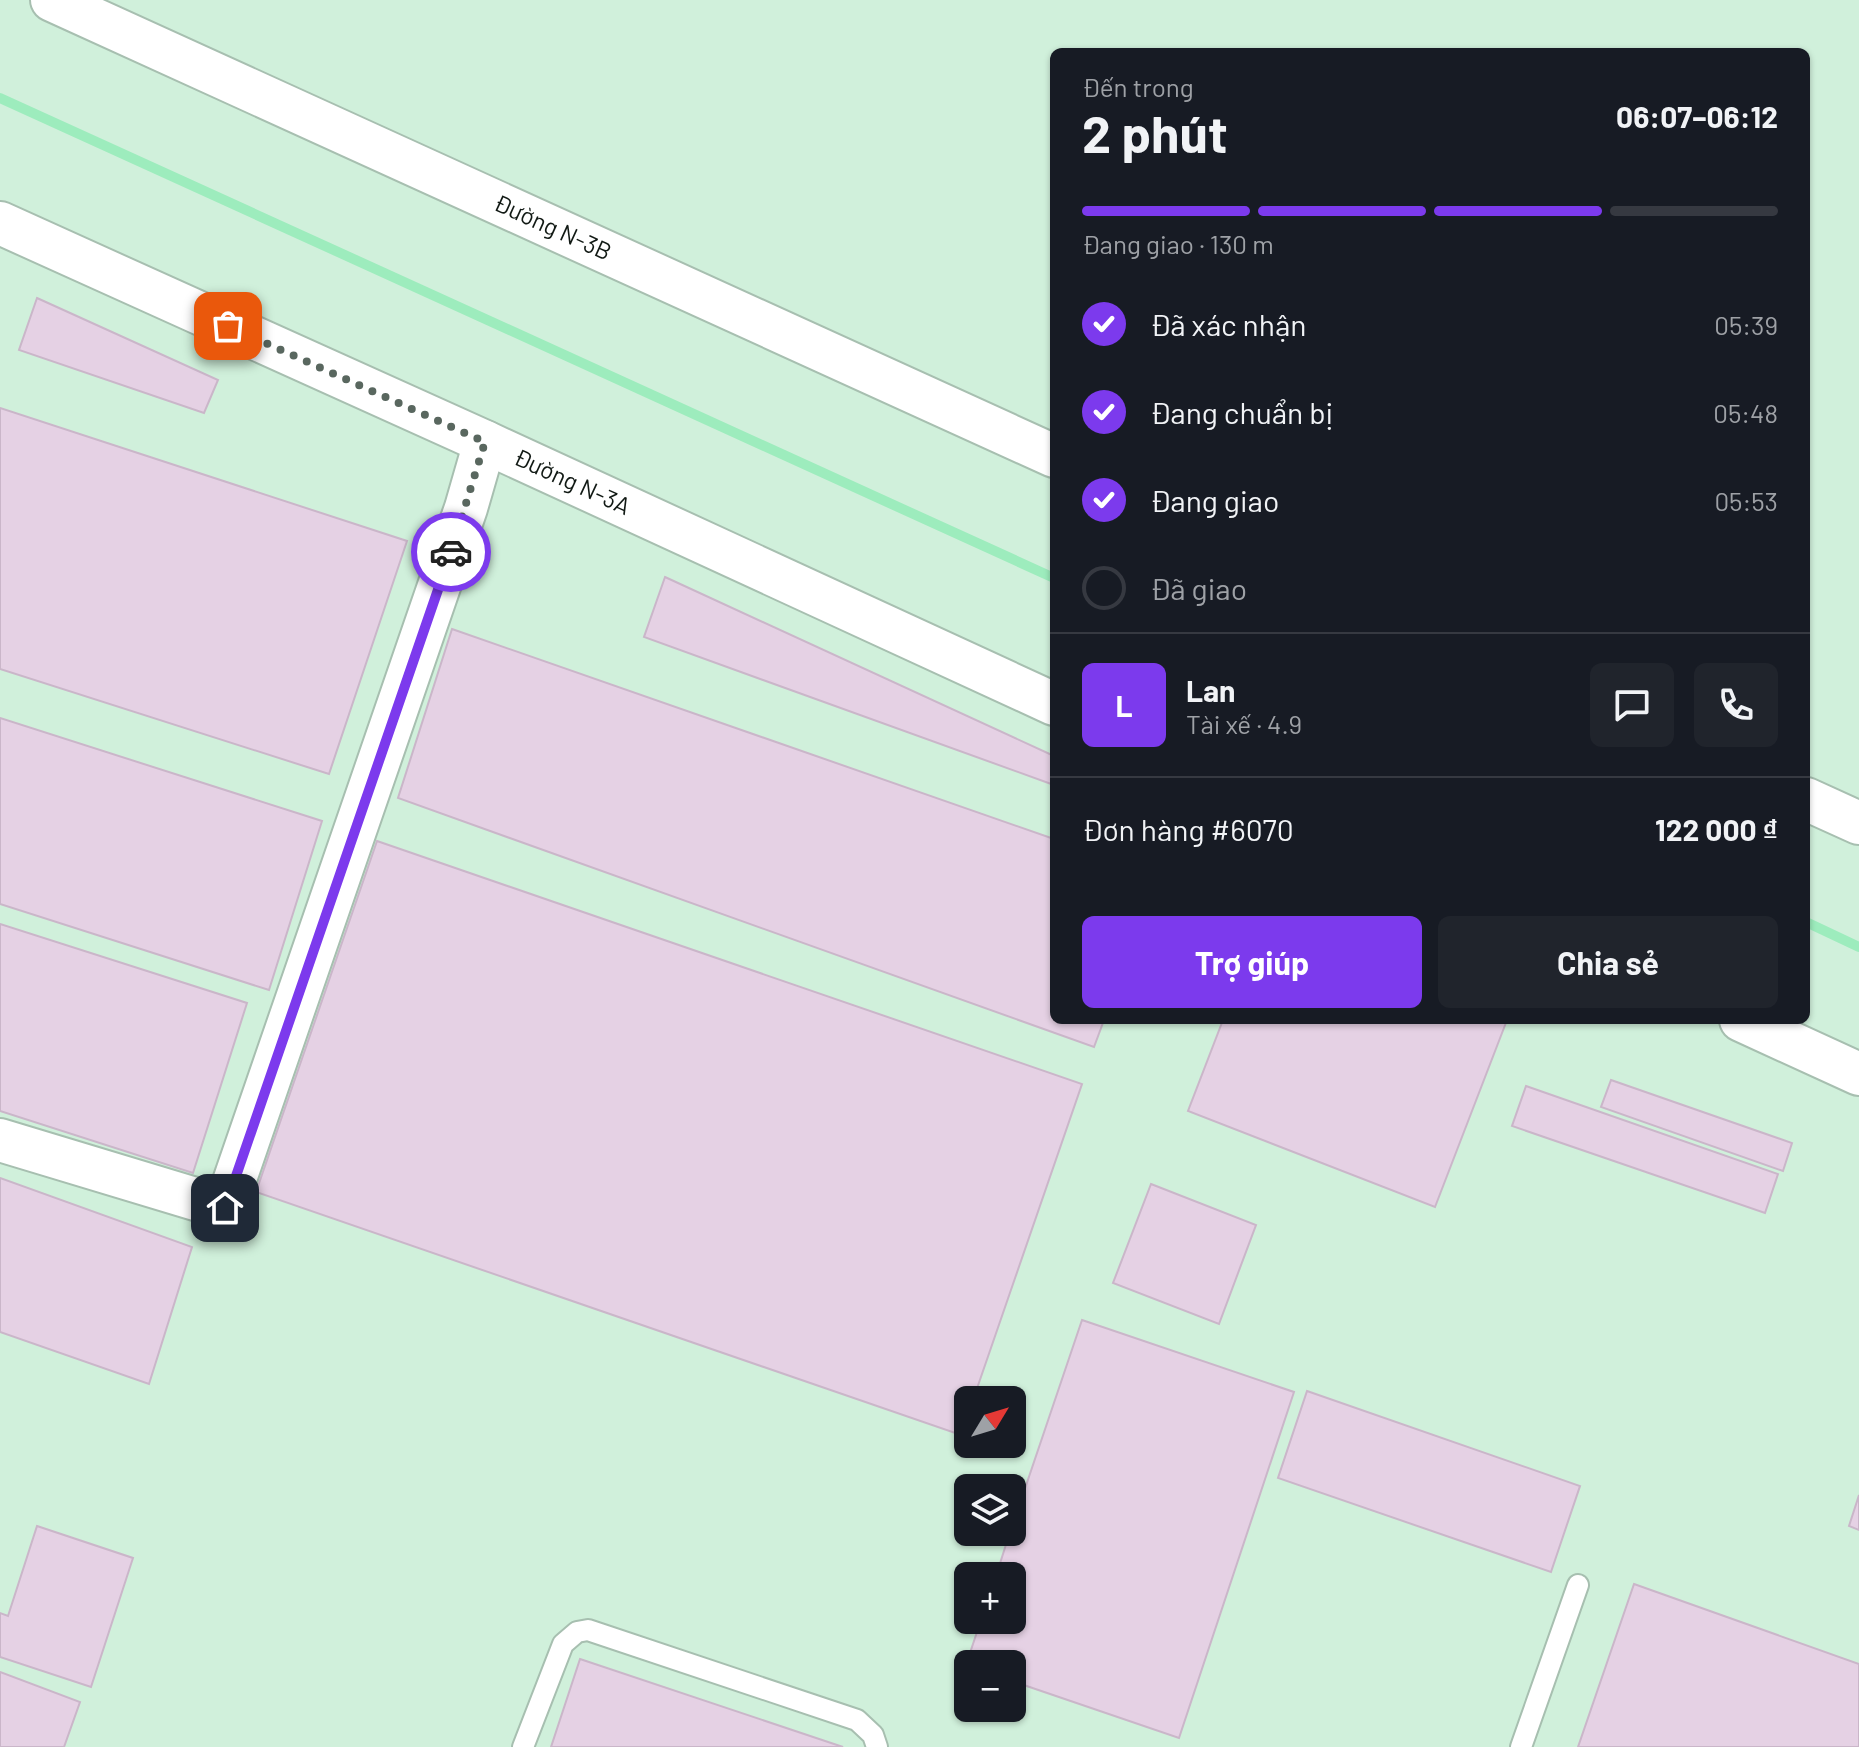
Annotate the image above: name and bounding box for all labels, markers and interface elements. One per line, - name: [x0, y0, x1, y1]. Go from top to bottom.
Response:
- text: Đến trong: [1082, 71, 1194, 102]
- text: 06:07–06:12: [1616, 98, 1778, 134]
- text: 2 phút: [1082, 101, 1228, 163]
- street label: Đường N-3B: [490, 187, 616, 266]
- text: Đang giao · 130 m: [1082, 228, 1274, 259]
- pin: [194, 292, 262, 360]
- icon: check: [1082, 302, 1126, 346]
- icon: bag: [206, 304, 250, 348]
- text: Đã xác nhận: [1150, 306, 1306, 342]
- text: 05:39: [1714, 309, 1778, 340]
- icon: check: [1082, 390, 1126, 434]
- text: Đang chuẩn bị: [1150, 394, 1333, 430]
- text: 05:48: [1713, 397, 1778, 428]
- street label: Đường N-3A: [510, 441, 636, 520]
- icon: check: [1082, 478, 1126, 522]
- text: Đang giao: [1150, 482, 1279, 518]
- text: 05:53: [1714, 485, 1778, 516]
- courier: [411, 512, 491, 592]
- icon: car: [429, 530, 473, 574]
- text: Đã giao: [1150, 570, 1247, 606]
- button: chat: [1590, 663, 1674, 747]
- button: phone: [1694, 663, 1778, 747]
- text: Lan: [1186, 672, 1235, 708]
- text: L: [1115, 687, 1133, 723]
- text: Tài xế · 4.9: [1186, 708, 1302, 739]
- text: Đơn hàng #6070: [1082, 811, 1294, 847]
- text: 122 000 ₫: [1655, 811, 1778, 847]
- button: Trợ giúp: [1082, 916, 1422, 1008]
- button: Chia sẻ: [1438, 916, 1778, 1008]
- pin: [191, 1174, 259, 1242]
- icon: home: [203, 1186, 247, 1230]
- north arrow: [954, 1386, 1026, 1458]
- map controls: [954, 1386, 1026, 1722]
- button: layers: [954, 1474, 1026, 1546]
- button: +: [954, 1562, 1026, 1634]
- button: −: [954, 1650, 1026, 1722]

